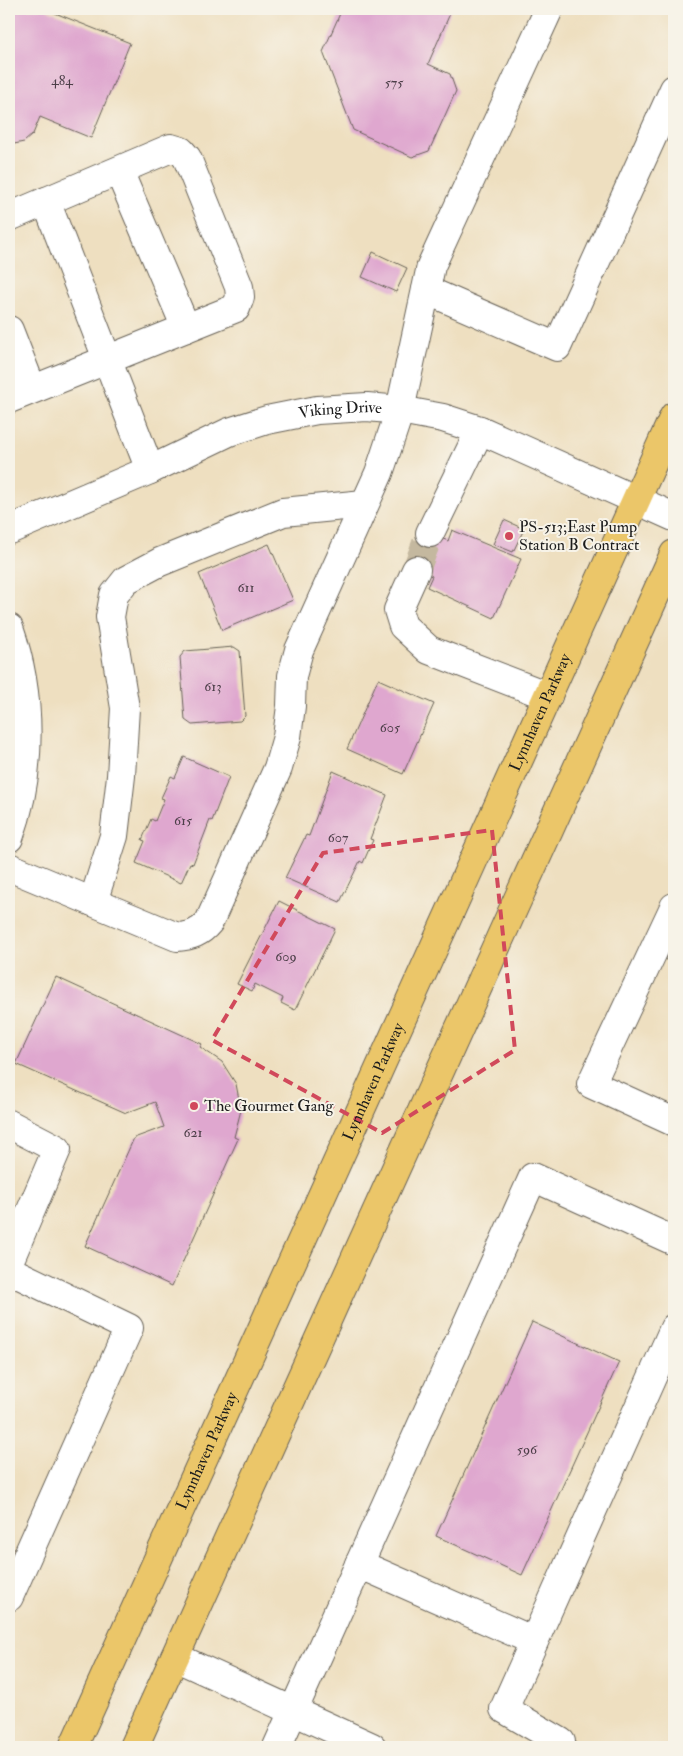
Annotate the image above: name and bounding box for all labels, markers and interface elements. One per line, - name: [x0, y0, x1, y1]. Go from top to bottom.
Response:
- house number: 484: [51, 72, 74, 89]
- house number: 575: [385, 74, 404, 91]
- street label: Viking Drive: [297, 397, 383, 423]
- place label: PS-513;East Pump Station B Contract: [519, 517, 639, 555]
- marker: PS-513;East Pump Station B Contract: [503, 530, 515, 542]
- house number: 611: [238, 579, 255, 596]
- street label: Lynnhaven Parkway: [505, 650, 576, 775]
- house number: 613: [204, 678, 222, 695]
- house number: 605: [380, 719, 401, 736]
- house number: 615: [174, 812, 193, 829]
- house number: 607: [328, 829, 349, 846]
- house number: 609: [275, 948, 297, 965]
- street label: Lynnhaven Parkway: [338, 1019, 409, 1144]
- place label: The Gourmet Gang: [204, 1096, 335, 1116]
- marker: The Gourmet Gang: [188, 1100, 200, 1112]
- house number: 621: [183, 1124, 203, 1141]
- street label: Lynnhaven Parkway: [171, 1388, 242, 1513]
- house number: 596: [517, 1441, 538, 1458]

